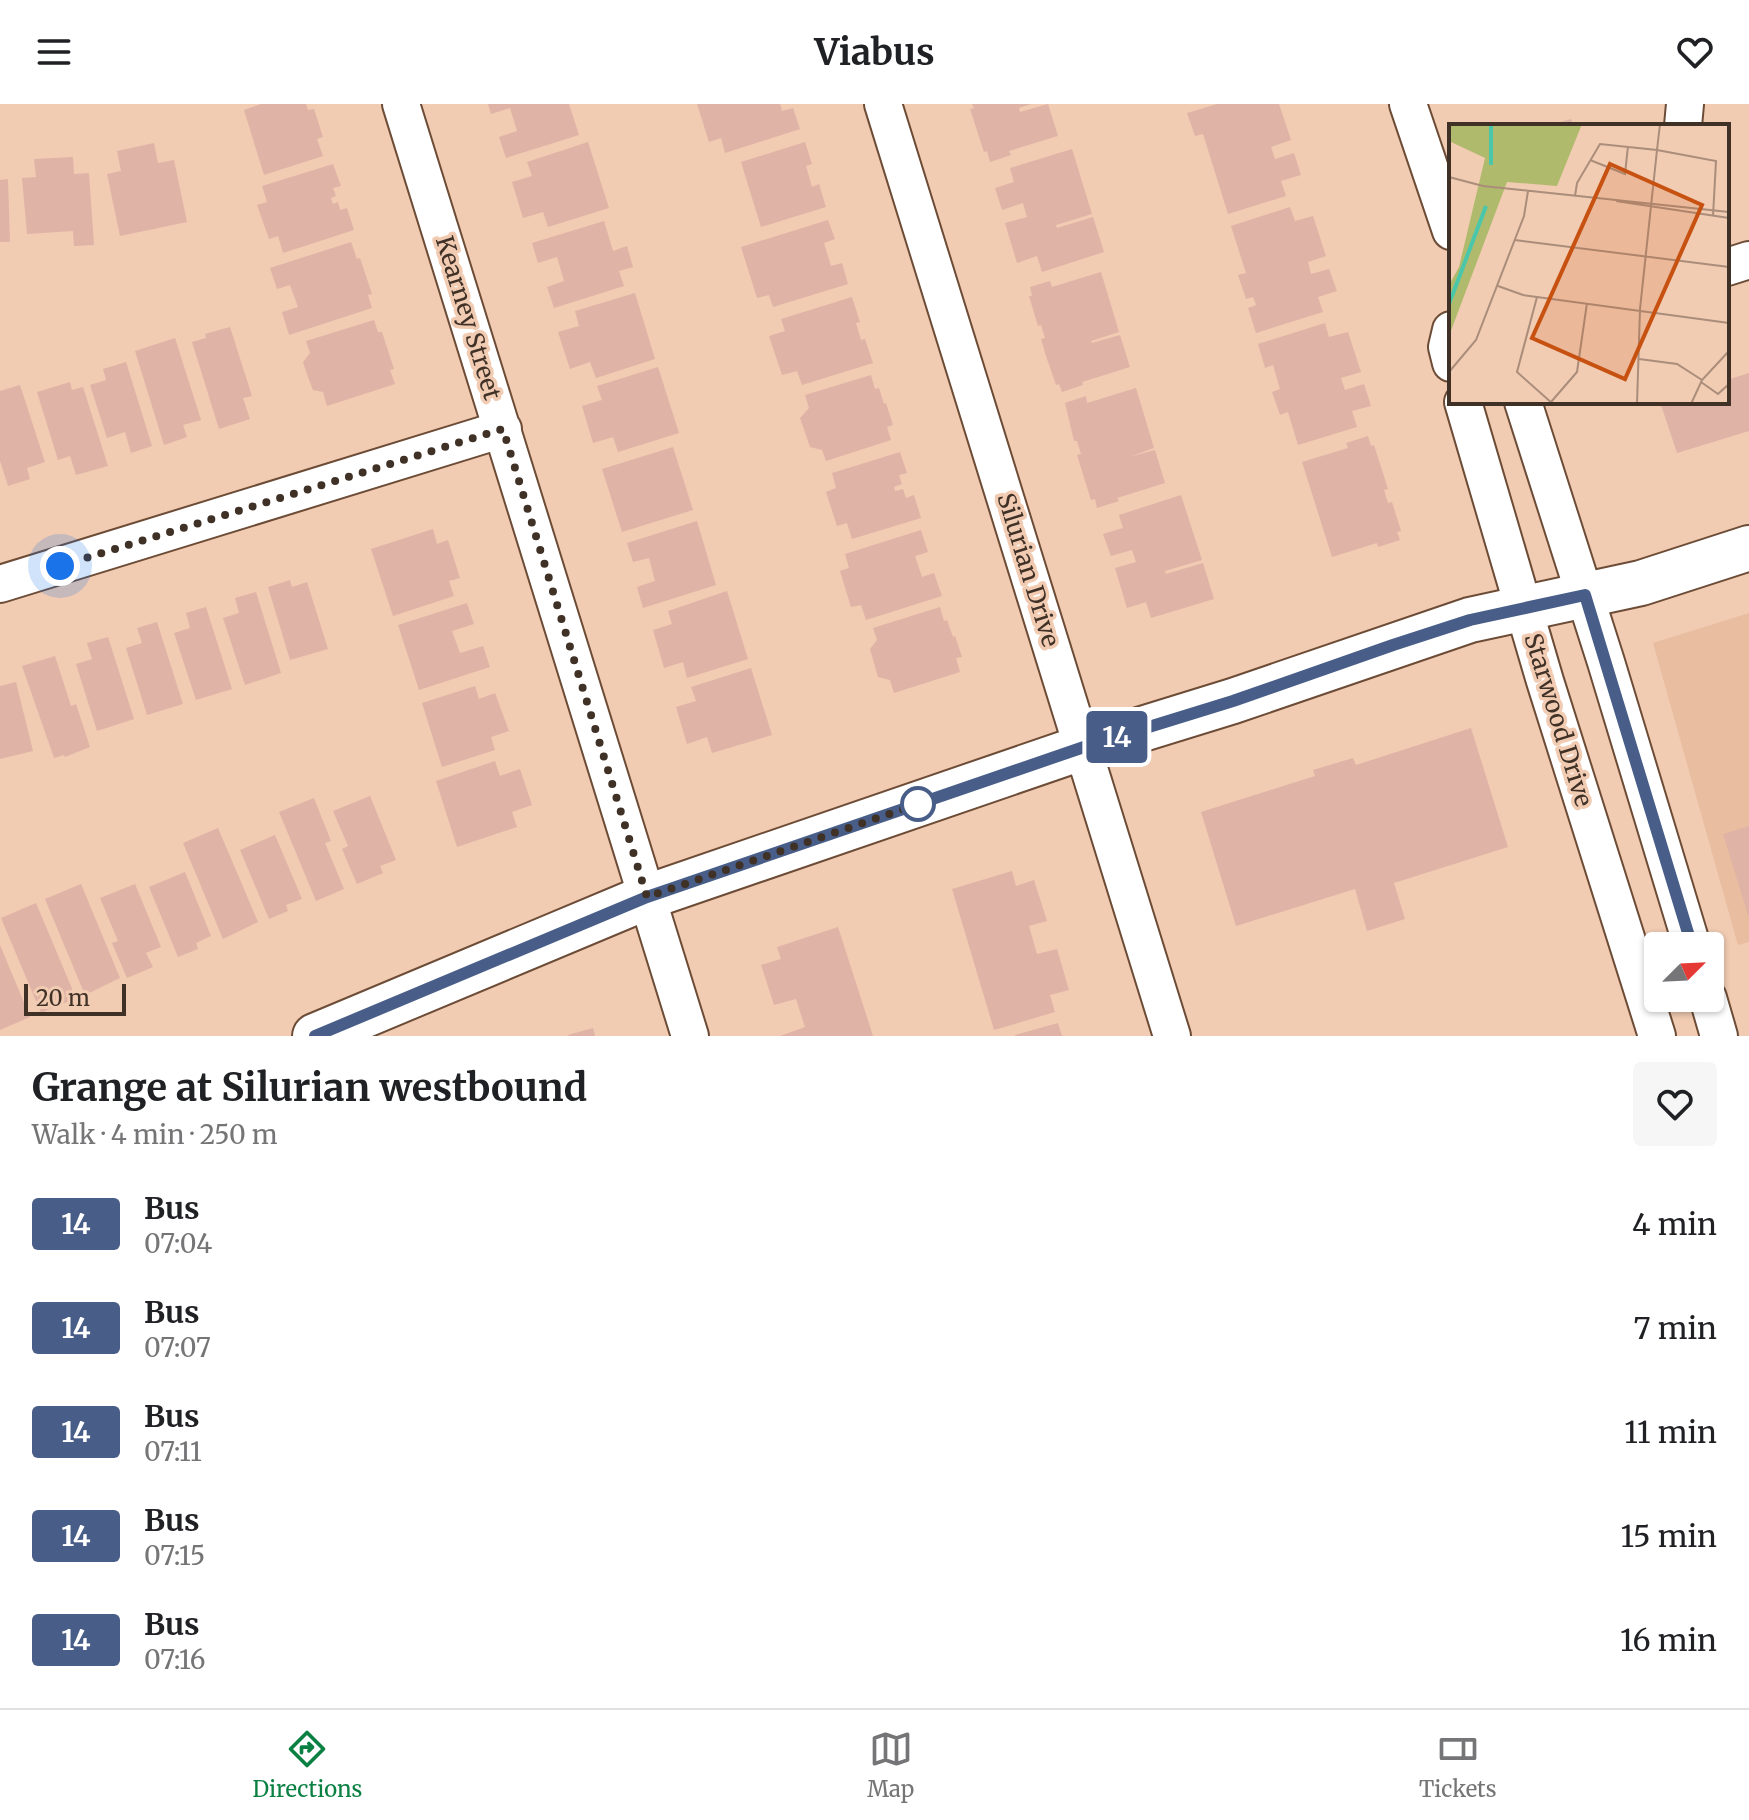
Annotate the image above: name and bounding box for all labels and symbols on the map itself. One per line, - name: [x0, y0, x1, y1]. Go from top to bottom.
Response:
- inset map: [1449, 124, 1729, 404]
- street label: Kearney Street: [429, 232, 508, 404]
- street label: Silurian Drive: [990, 489, 1067, 650]
- your location: [40, 546, 80, 586]
- street label: Starwood Drive: [1517, 629, 1600, 810]
- line badge: 14: [1081, 711, 1153, 763]
- unlabelled marker: [901, 787, 935, 821]
- north arrow: [1644, 932, 1724, 1012]
- scale bar: [24, 980, 126, 1016]

